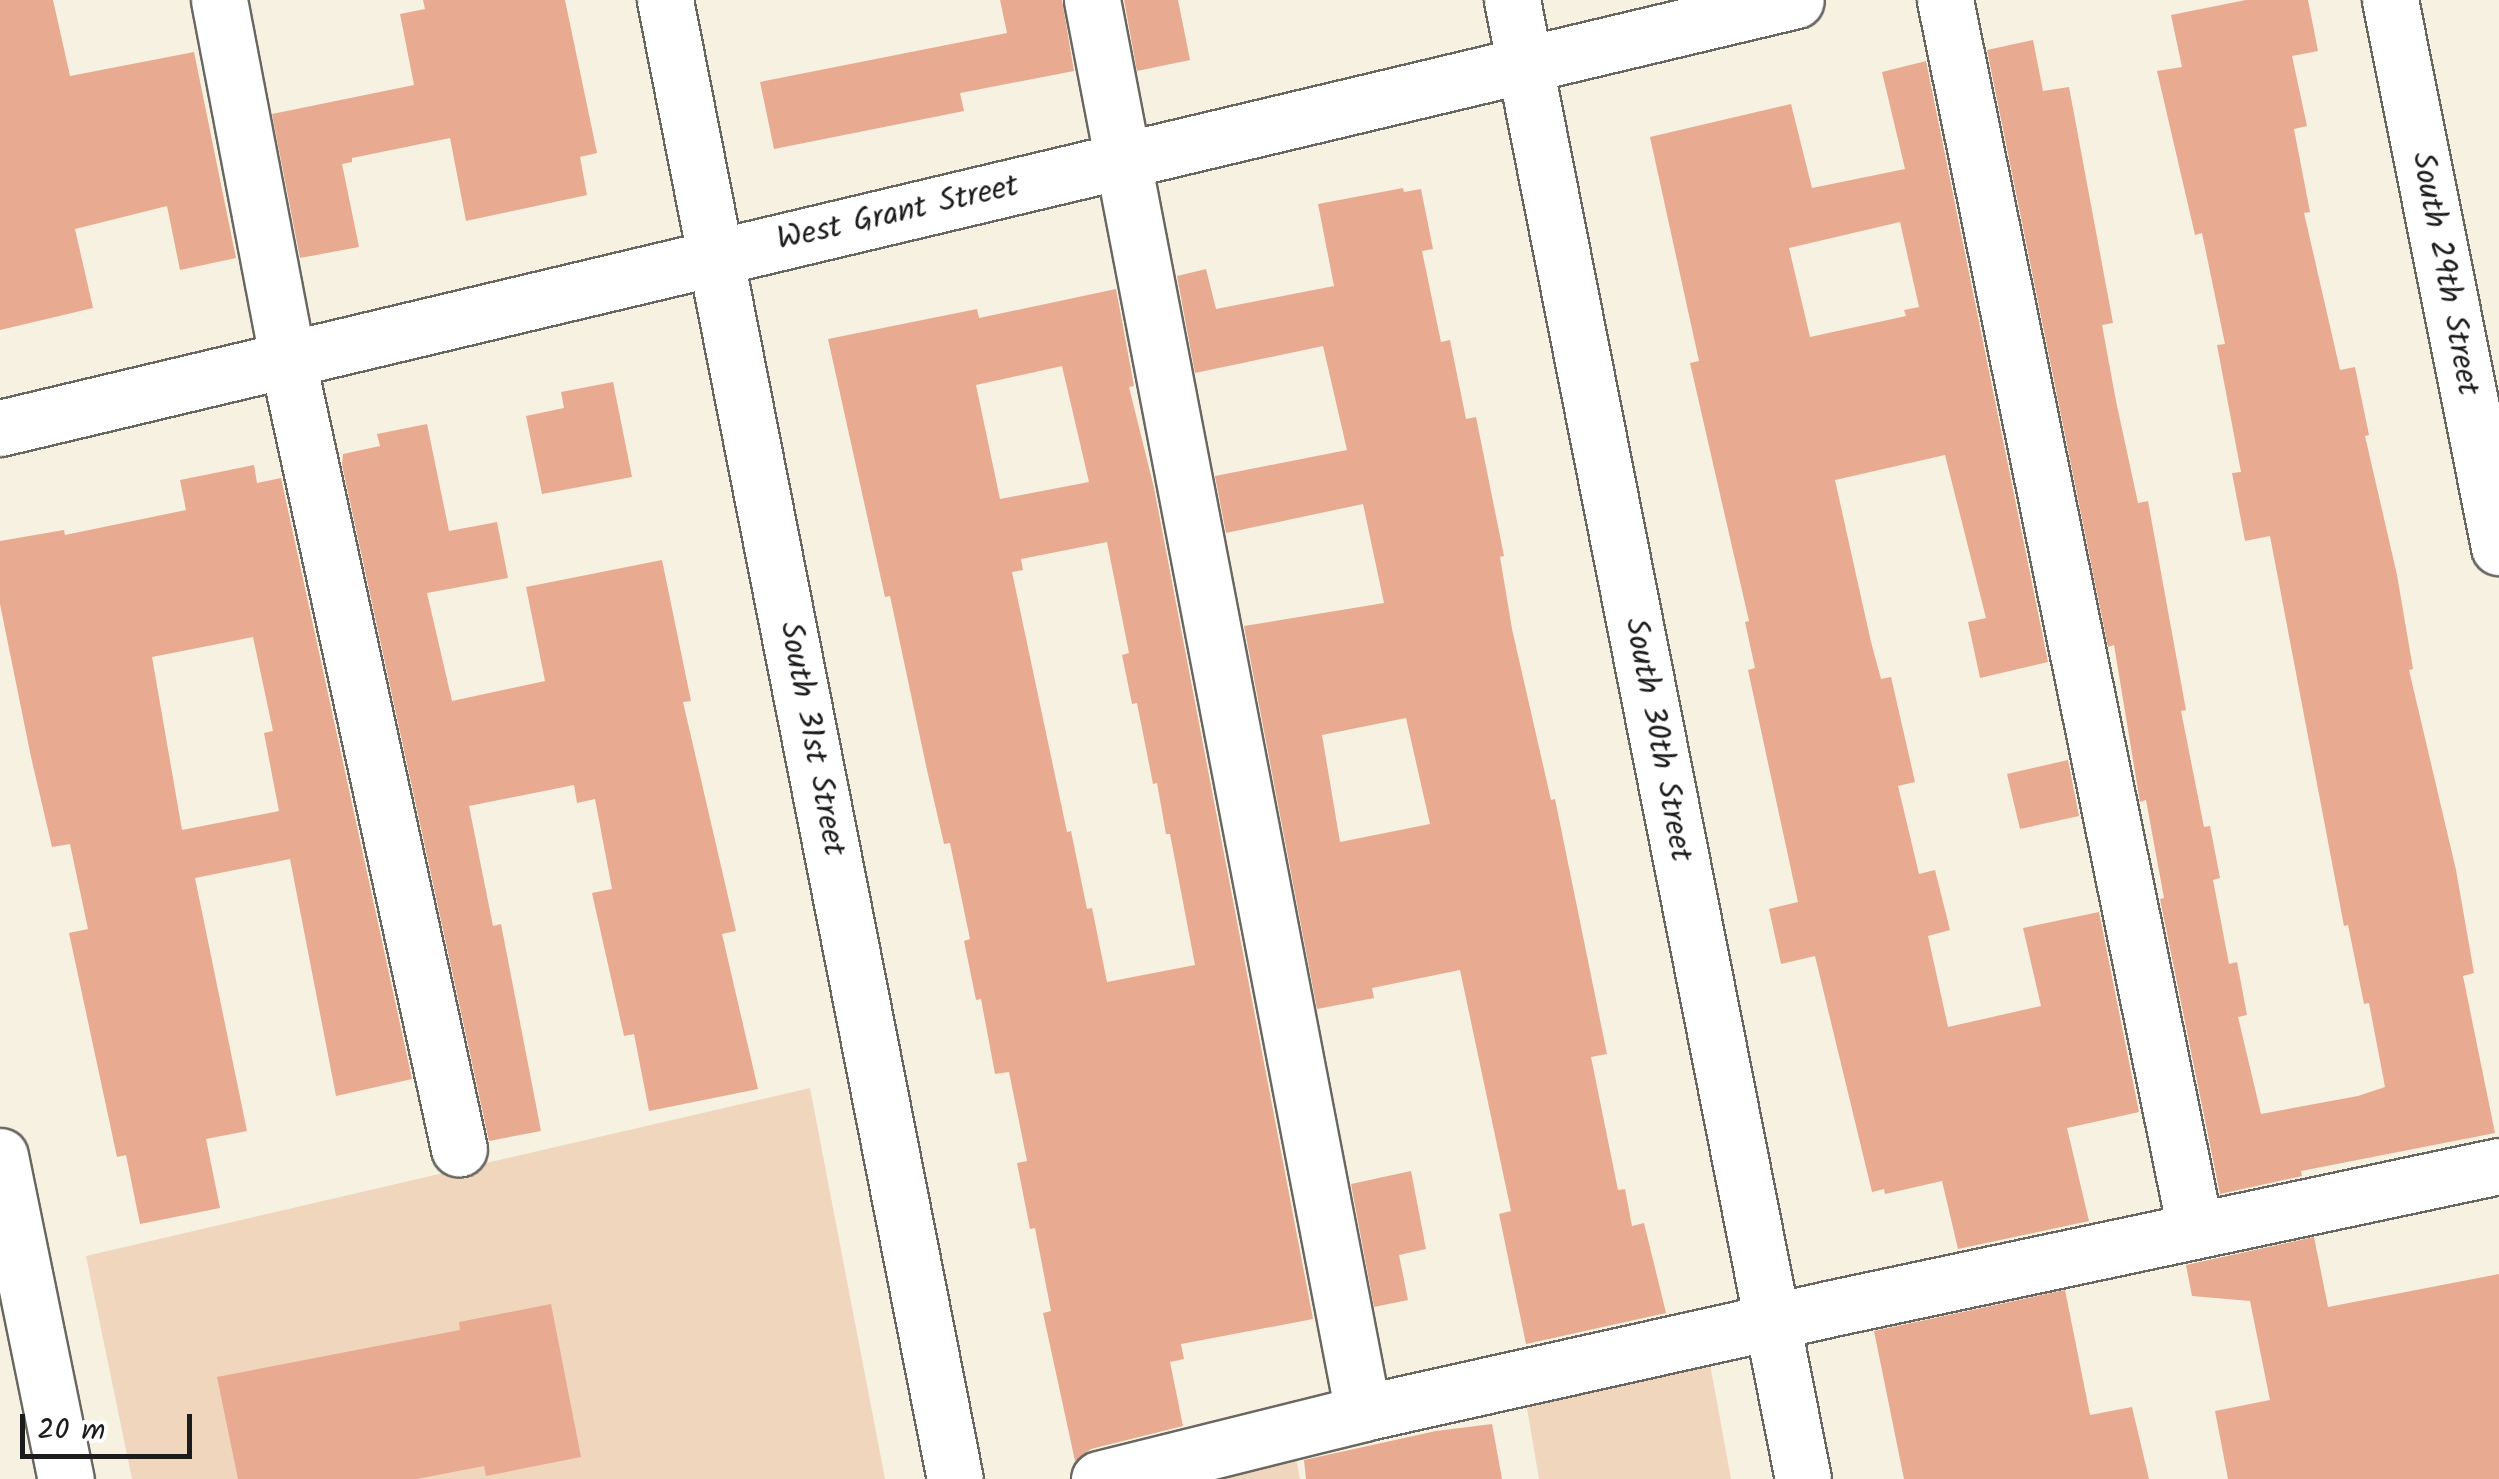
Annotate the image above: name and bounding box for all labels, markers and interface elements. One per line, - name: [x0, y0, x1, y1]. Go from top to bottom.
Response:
- street label: South 29th Street: [2402, 149, 2486, 399]
- street label: West Grant Street: [773, 168, 1023, 260]
- street label: South 30th Street: [1615, 615, 1699, 865]
- street label: South 31st Street: [769, 619, 853, 859]
- scale bar: [25, 1394, 198, 1456]
- text: 20 m: [37, 1407, 105, 1455]

